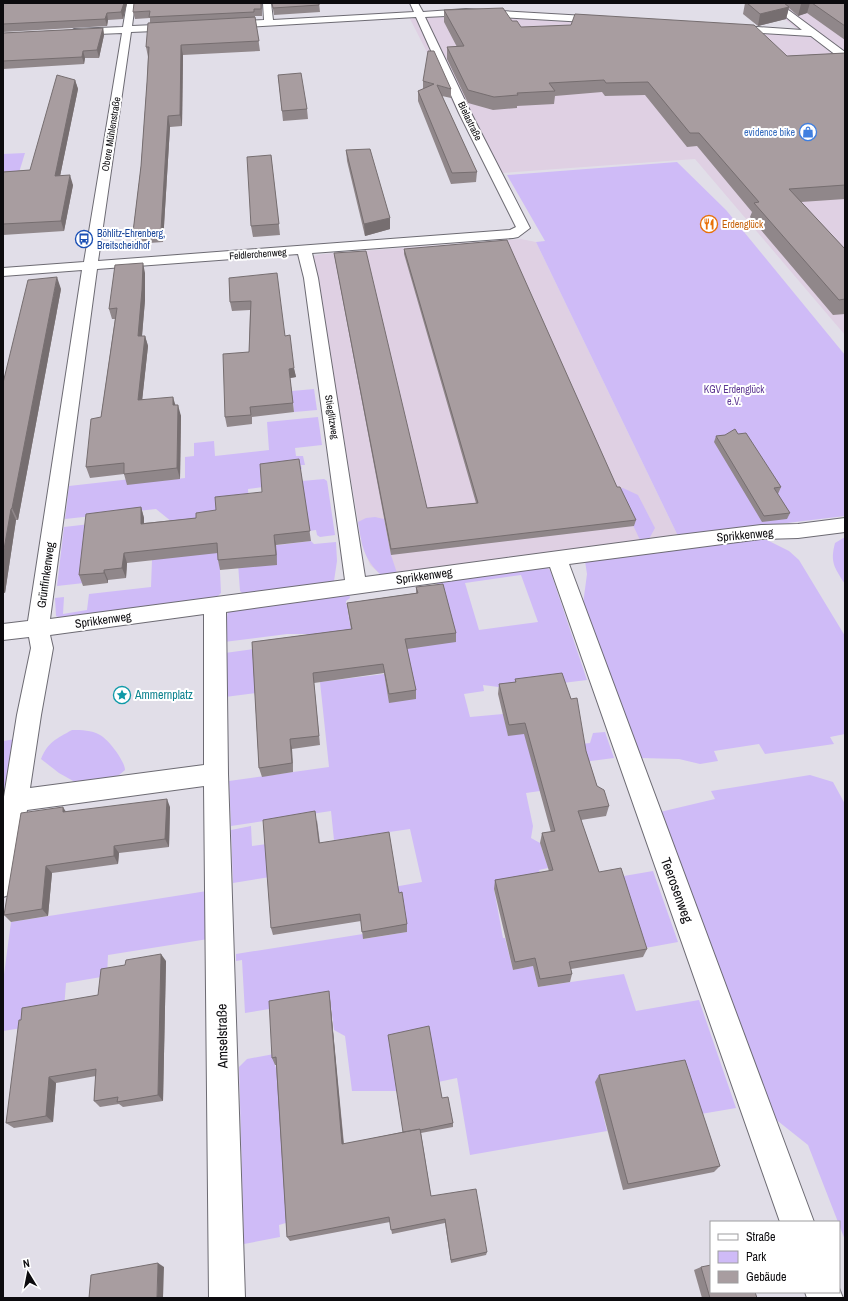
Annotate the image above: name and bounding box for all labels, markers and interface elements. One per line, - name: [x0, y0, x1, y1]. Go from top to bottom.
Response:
- street label: Obere Mühlenstraße: [99, 95, 123, 172]
- street label: Bielastraße: [455, 99, 485, 143]
- shop icon: evidence bike: [798, 122, 818, 142]
- place label: evidence bike: [744, 126, 795, 139]
- restaurant icon: Erdenglück: [699, 214, 719, 234]
- place label: Erdenglück: [722, 218, 764, 231]
- place label: Böhlitz-Ehrenberg, Breitscheidhof: [97, 227, 165, 252]
- bus stop icon: Böhlitz-Ehrenberg, Breitscheidhof: [74, 229, 94, 249]
- street label: Feldlerchenweg: [229, 245, 288, 262]
- park label: KGV Erdenglück e.V.: [704, 383, 765, 408]
- street label: Stieglitzweg: [322, 394, 342, 441]
- street label: Sprikkenweg: [716, 525, 775, 545]
- street label: Grünfinkenweg: [33, 540, 59, 609]
- street label: Sprikkenweg: [395, 564, 454, 588]
- street label: Sprikkenweg: [74, 608, 133, 632]
- place icon: Ammernplatz: [112, 685, 132, 705]
- place label: Ammernplatz: [134, 687, 193, 703]
- street label: Teerosenweg: [657, 855, 697, 926]
- street label: Amselstraße: [212, 1004, 232, 1069]
- legend: [710, 1221, 840, 1293]
- text: Straße: [746, 1229, 776, 1245]
- text: Park: [746, 1249, 766, 1265]
- north arrow: [8, 1253, 48, 1293]
- text: N: [22, 1256, 31, 1271]
- text: Gebäude: [746, 1269, 787, 1285]

